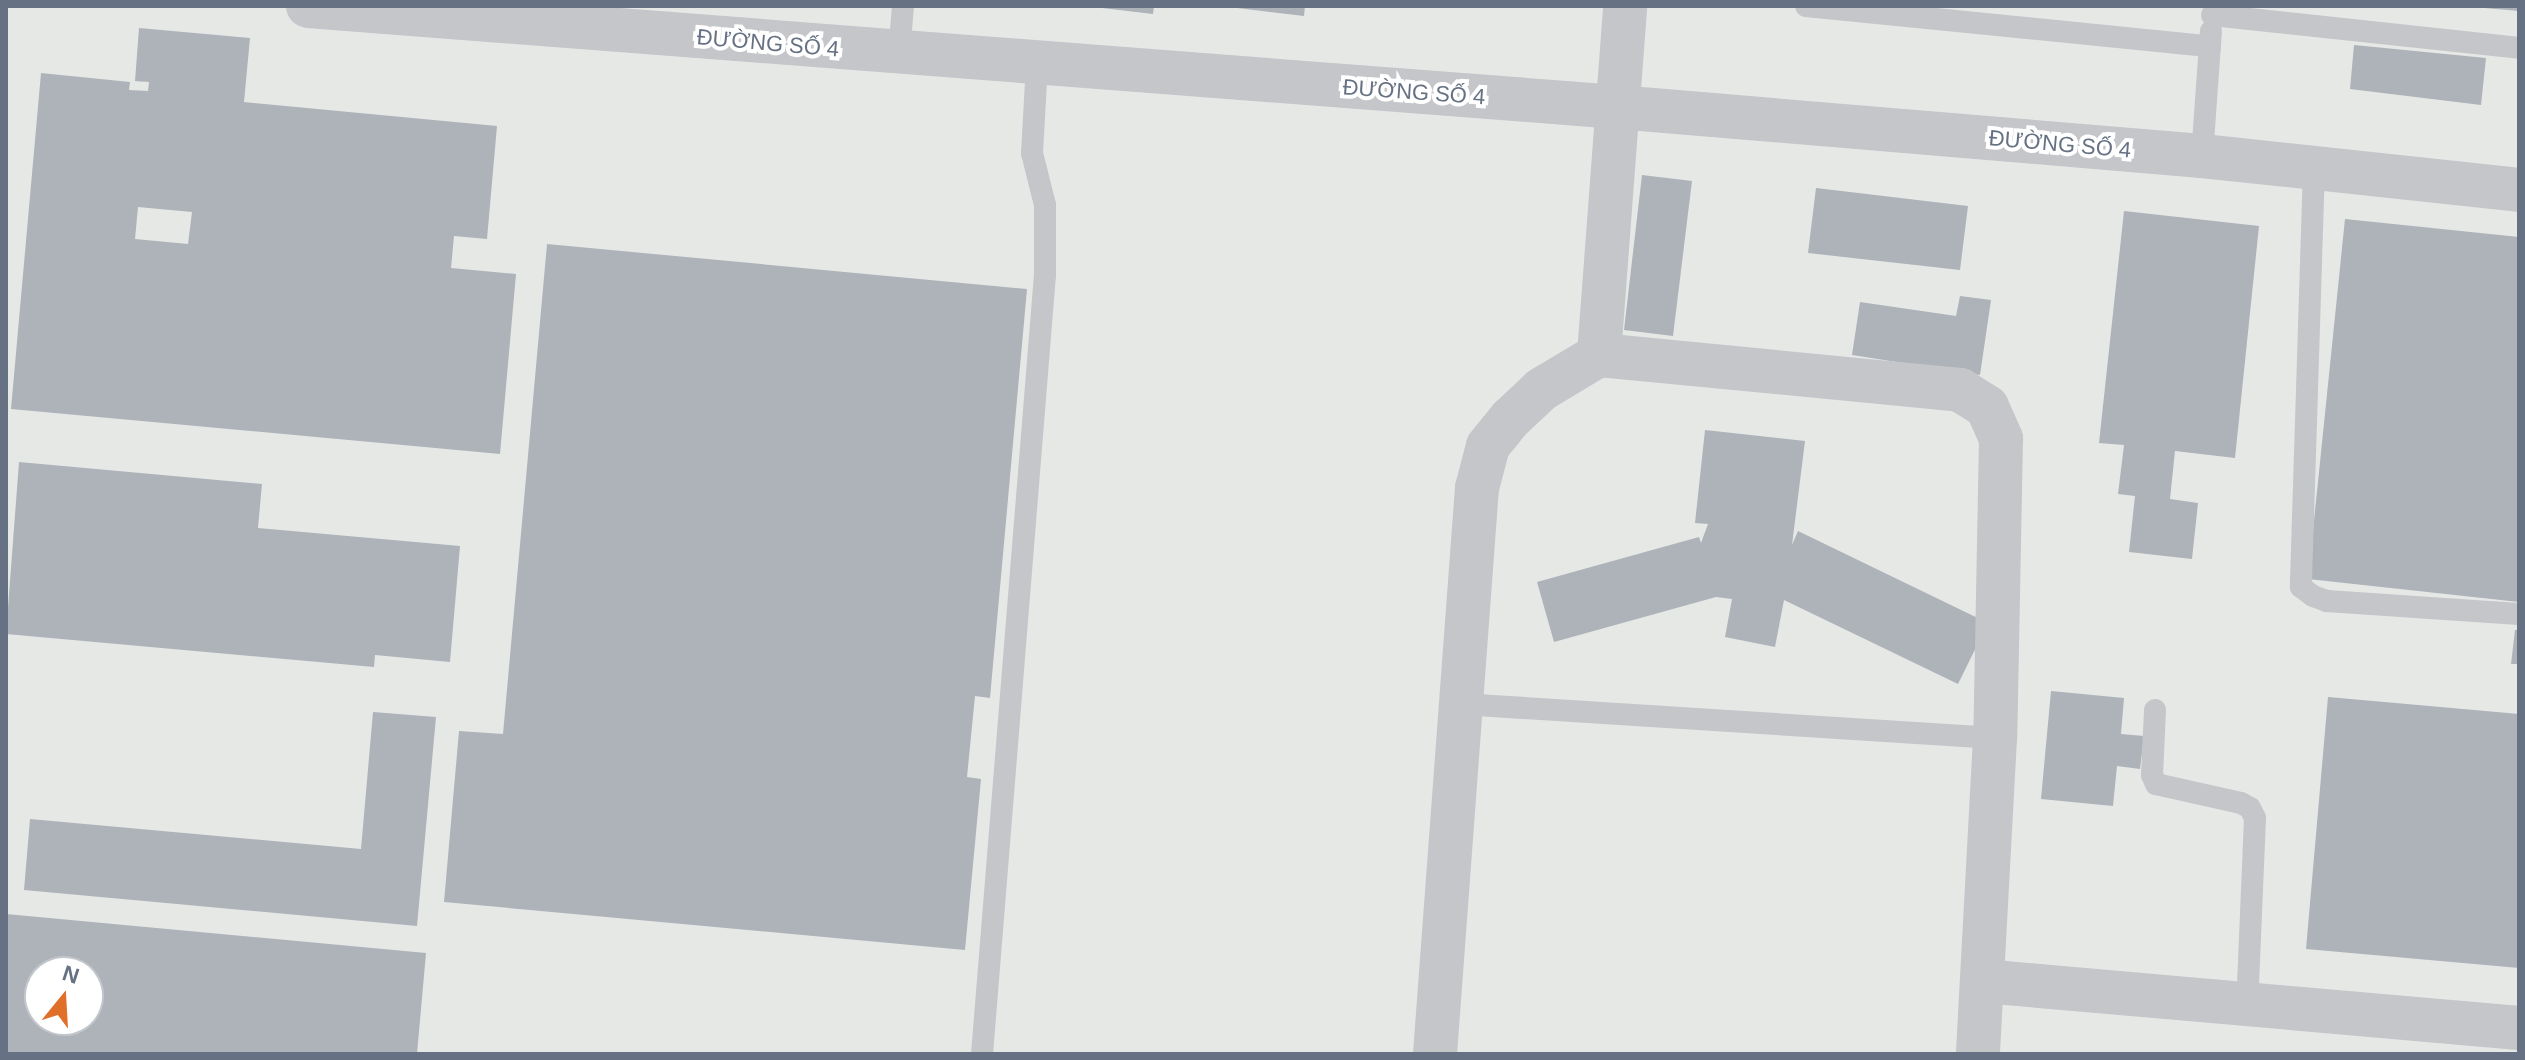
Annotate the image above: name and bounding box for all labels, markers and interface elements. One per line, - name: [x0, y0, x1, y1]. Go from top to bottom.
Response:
- street label: ĐƯỜNG SỐ 4: [696, 24, 840, 62]
- street label: ĐƯỜNG SỐ 4: [1342, 74, 1486, 110]
- street label: ĐƯỜNG SỐ 4: [1988, 125, 2132, 163]
- north arrow: [24, 956, 104, 1036]
- text: N: [60, 960, 82, 989]

